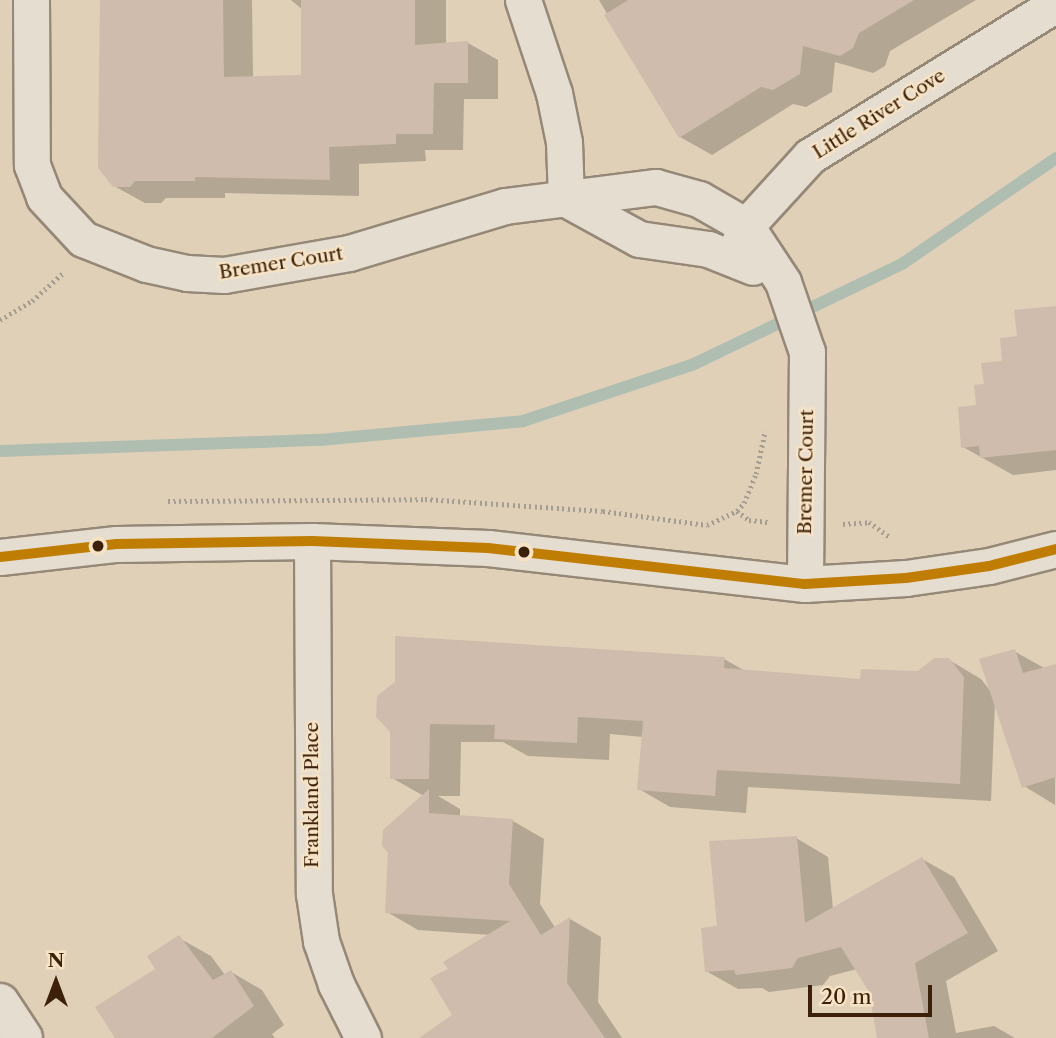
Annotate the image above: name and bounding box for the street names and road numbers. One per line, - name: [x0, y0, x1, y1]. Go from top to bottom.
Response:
- street label: Little River Cove: [808, 64, 950, 164]
- street label: Bremer Court: [217, 242, 345, 284]
- street label: Bremer Court: [794, 409, 818, 535]
- street label: Frankland Place: [301, 722, 323, 868]

